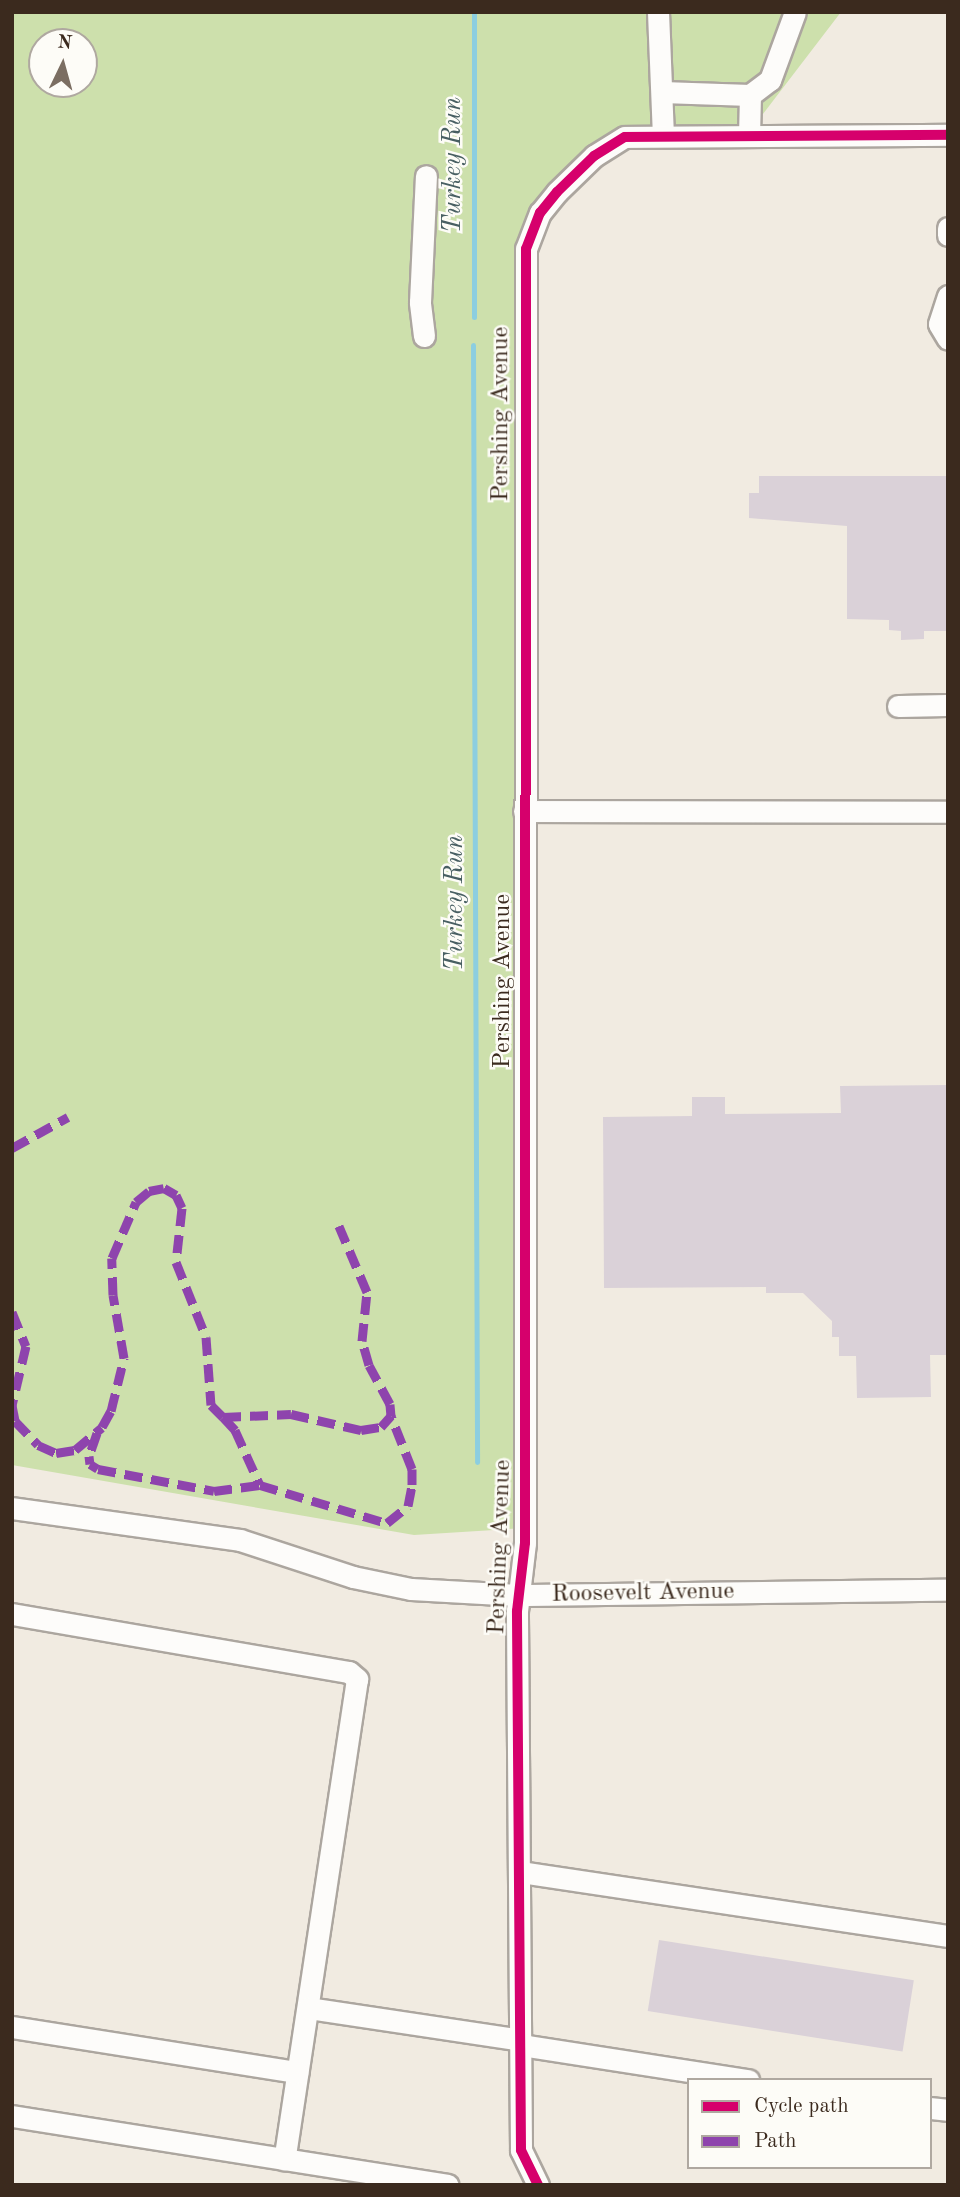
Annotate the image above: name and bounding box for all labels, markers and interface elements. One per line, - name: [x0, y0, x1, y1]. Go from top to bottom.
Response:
- north arrow: [28, 28, 98, 98]
- text: N: [57, 33, 73, 54]
- water label: Turkey Run: [438, 97, 470, 233]
- street label: Pershing Avenue: [488, 327, 516, 501]
- water label: Turkey Run: [440, 835, 472, 971]
- street label: Pershing Avenue: [490, 894, 518, 1068]
- street label: Pershing Avenue: [484, 1459, 518, 1635]
- street label: Roosevelt Avenue: [551, 1578, 735, 1610]
- legend: [687, 2078, 932, 2169]
- text: Cycle path: [754, 2096, 849, 2117]
- text: Path: [754, 2131, 797, 2152]

